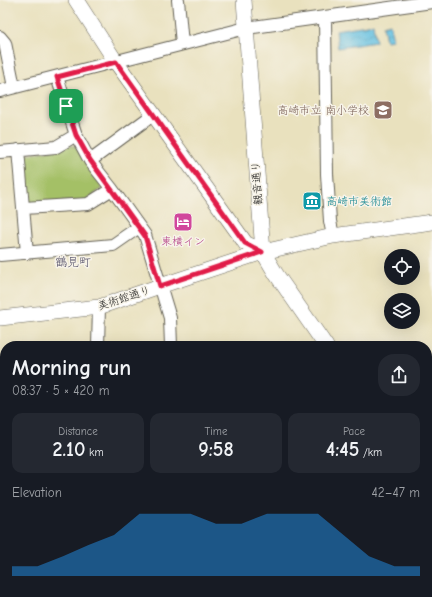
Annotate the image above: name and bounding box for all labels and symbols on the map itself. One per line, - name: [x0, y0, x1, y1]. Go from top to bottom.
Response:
- pin: [49, 89, 83, 123]
- school or university icon: 高崎市立 南小学校: [372, 99, 394, 121]
- place label: 高崎市立 南小学校: [277, 104, 369, 117]
- street label: 観音通り: [249, 161, 265, 205]
- museum icon: 高崎市美術館: [301, 190, 323, 212]
- place label: 高崎市美術館: [326, 195, 392, 208]
- hotel icon: 東横イン: [172, 211, 194, 233]
- place label: 東横イン: [161, 235, 205, 248]
- district label: 鶴見町: [55, 255, 91, 269]
- street label: 美術館通り: [96, 283, 152, 313]

